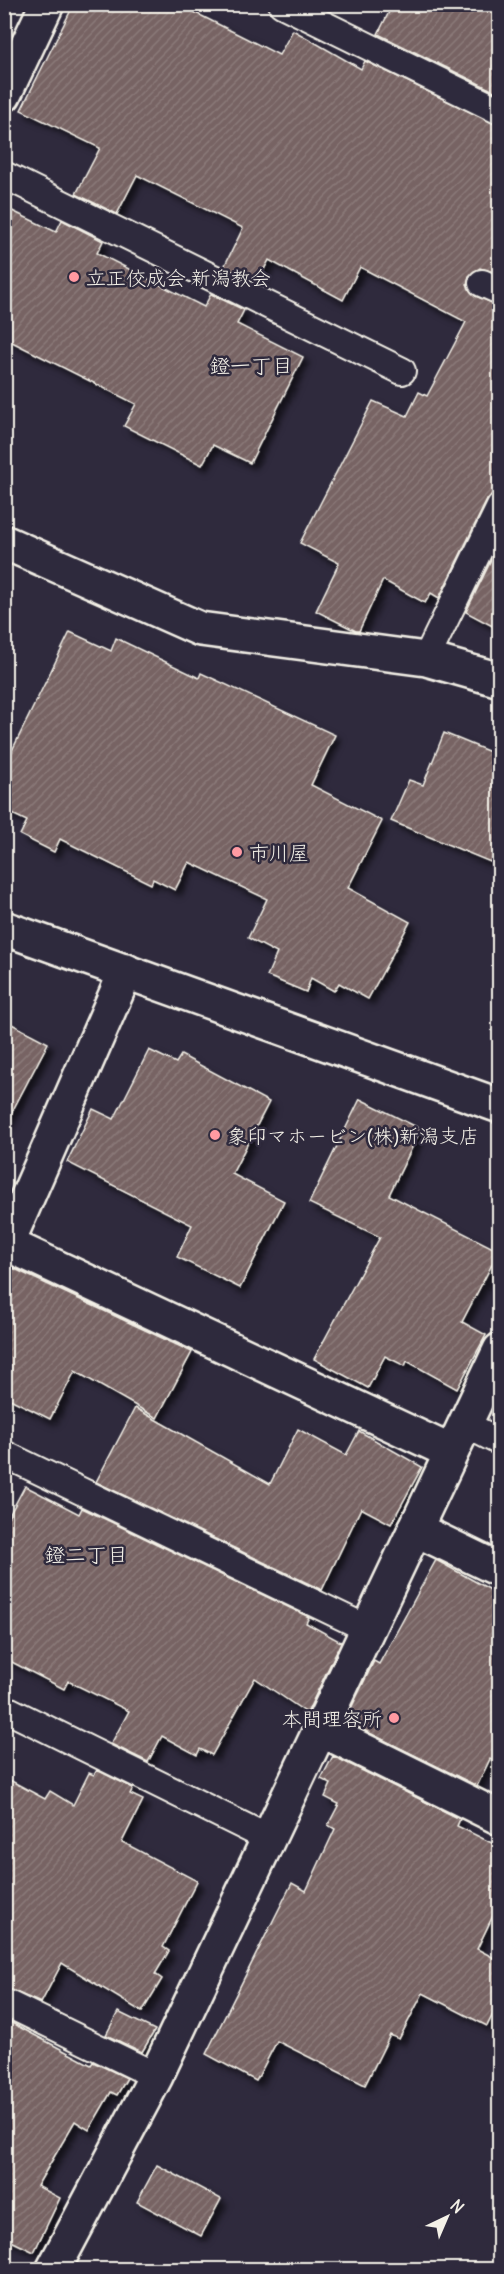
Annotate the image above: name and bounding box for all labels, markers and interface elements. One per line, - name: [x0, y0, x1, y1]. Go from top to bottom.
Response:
- place label: 立正佼成会 新潟教会: [86, 265, 271, 290]
- marker: 立正佼成会 新潟教会: [67, 270, 81, 284]
- district label: 鐙一丁目: [209, 352, 293, 379]
- place label: 市川屋: [249, 840, 309, 865]
- marker: 市川屋: [230, 845, 244, 859]
- place label: 象印マホービン(株)新潟支店: [227, 1123, 479, 1148]
- marker: 象印マホービン(株)新潟支店: [208, 1128, 222, 1142]
- district label: 鐙二丁目: [44, 1541, 128, 1568]
- place label: 本間理容所: [282, 1706, 382, 1731]
- marker: 本間理容所: [387, 1711, 401, 1725]
- north arrow: [417, 2187, 477, 2247]
- text: N: [446, 2195, 468, 2217]

